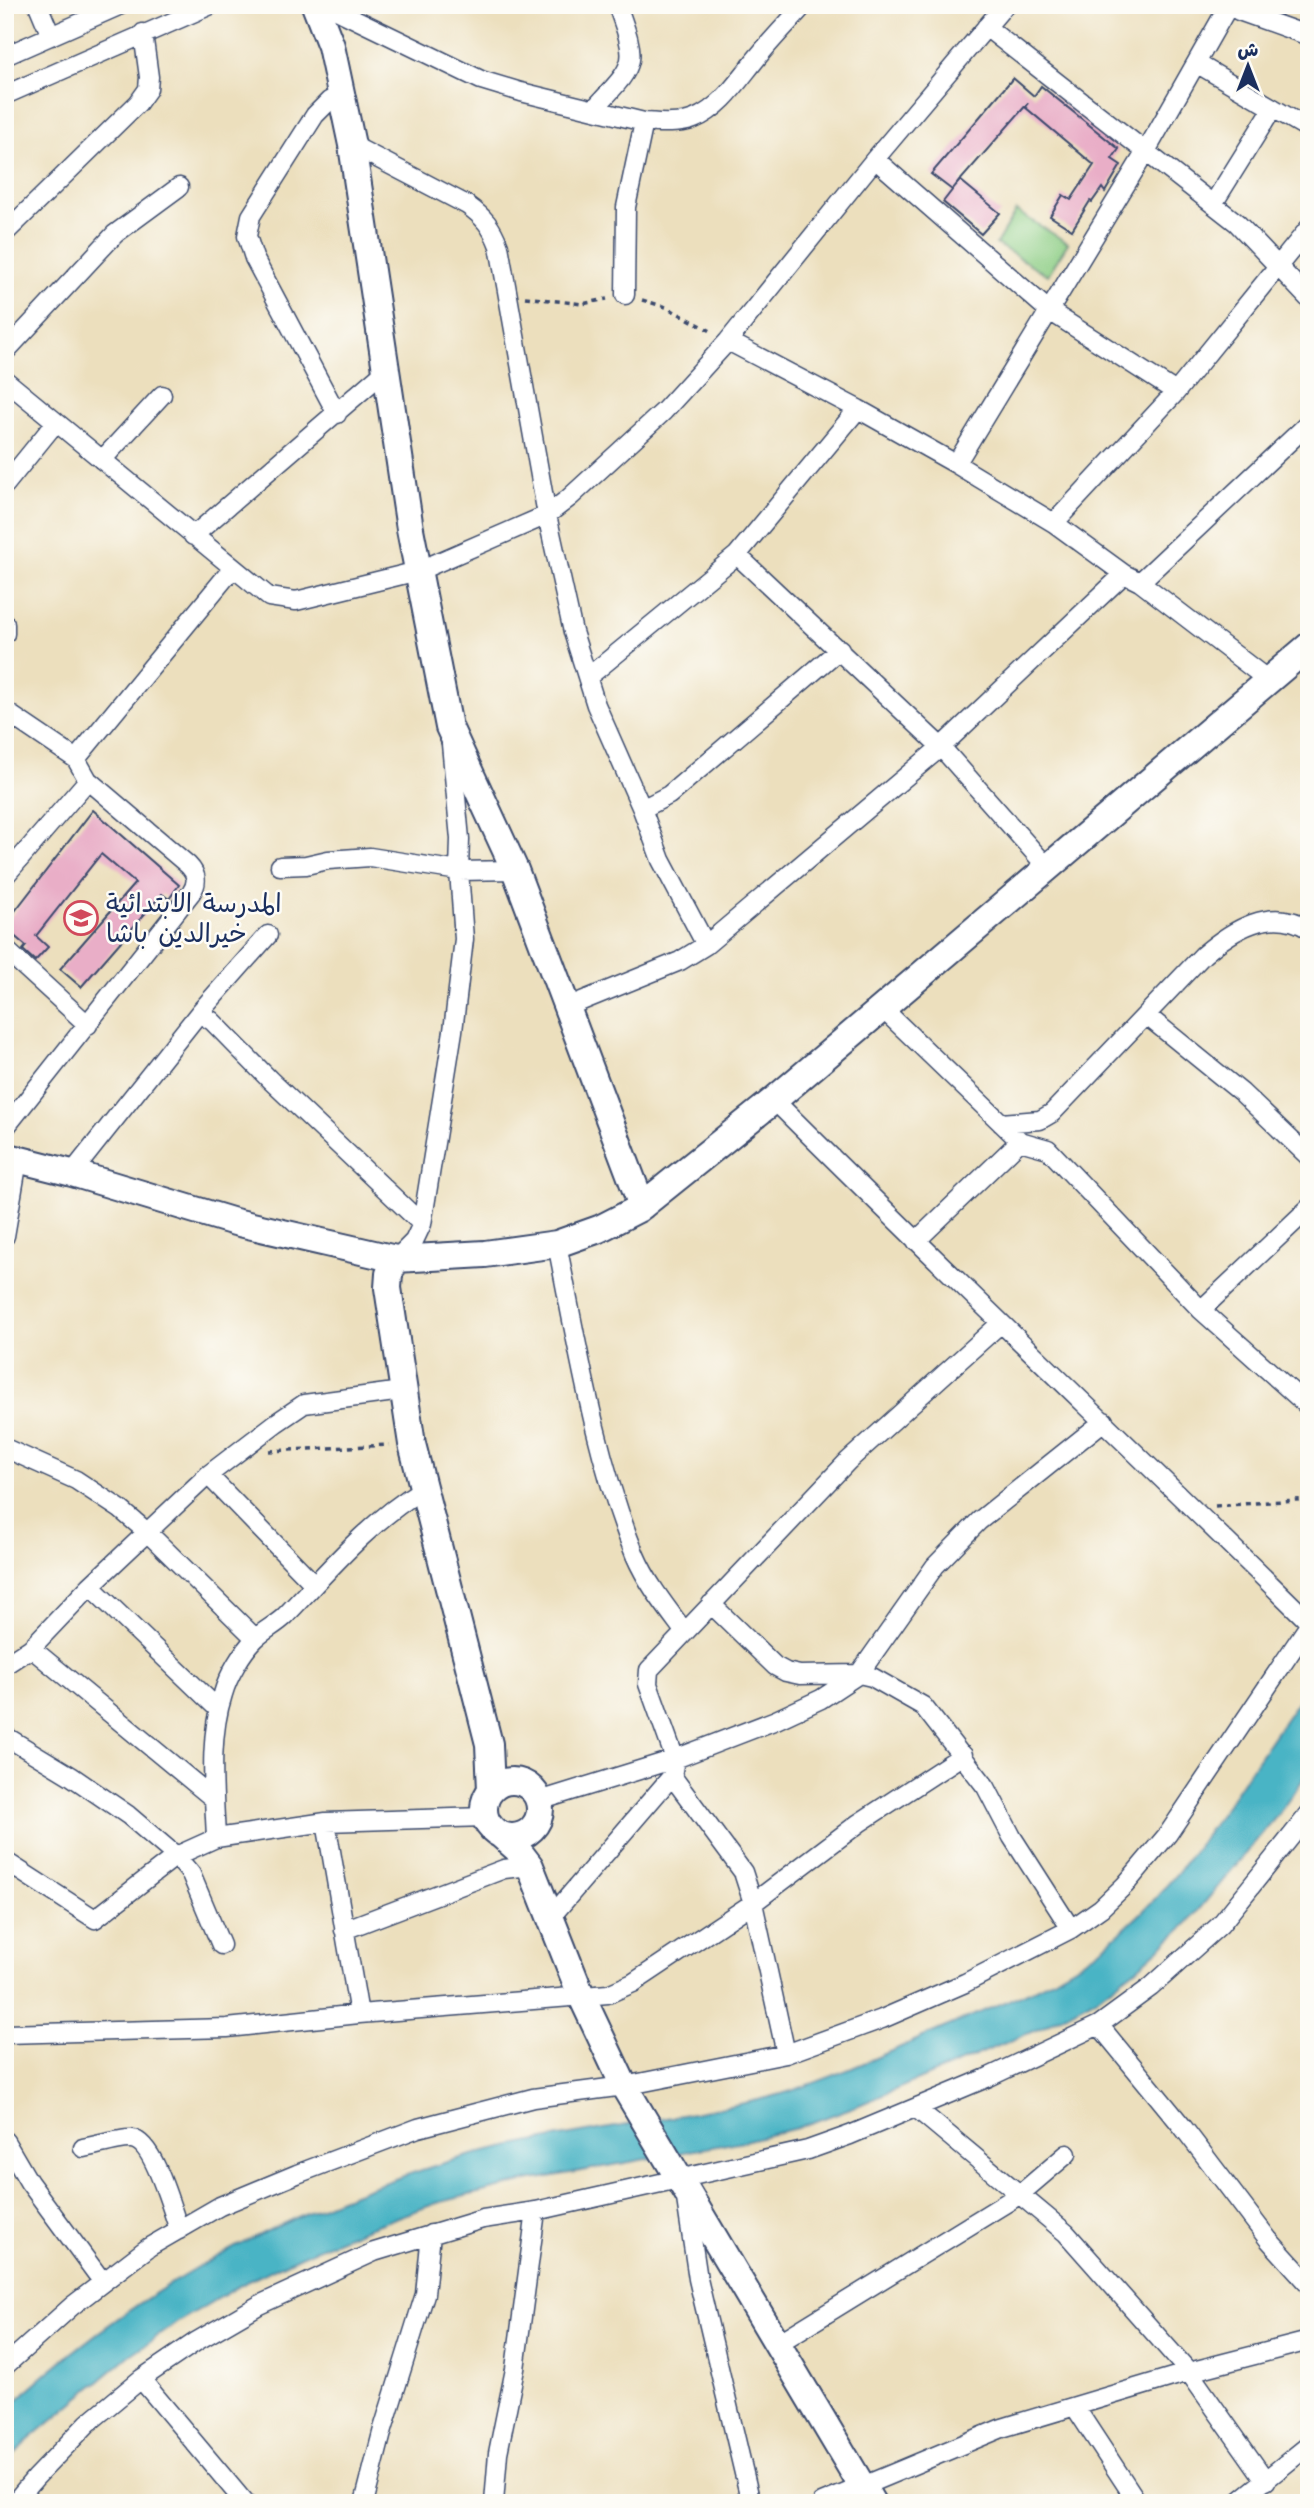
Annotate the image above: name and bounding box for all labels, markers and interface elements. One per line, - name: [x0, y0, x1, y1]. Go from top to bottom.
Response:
- north arrow: [1212, 32, 1282, 102]
- text: ش: [1238, 37, 1259, 64]
- place label: المدرسة الابتدائية خيرالدين باشا: [106, 886, 282, 952]
- school or university icon: المدرسة الابتدائية خيرالدين باشا: [62, 899, 100, 937]

